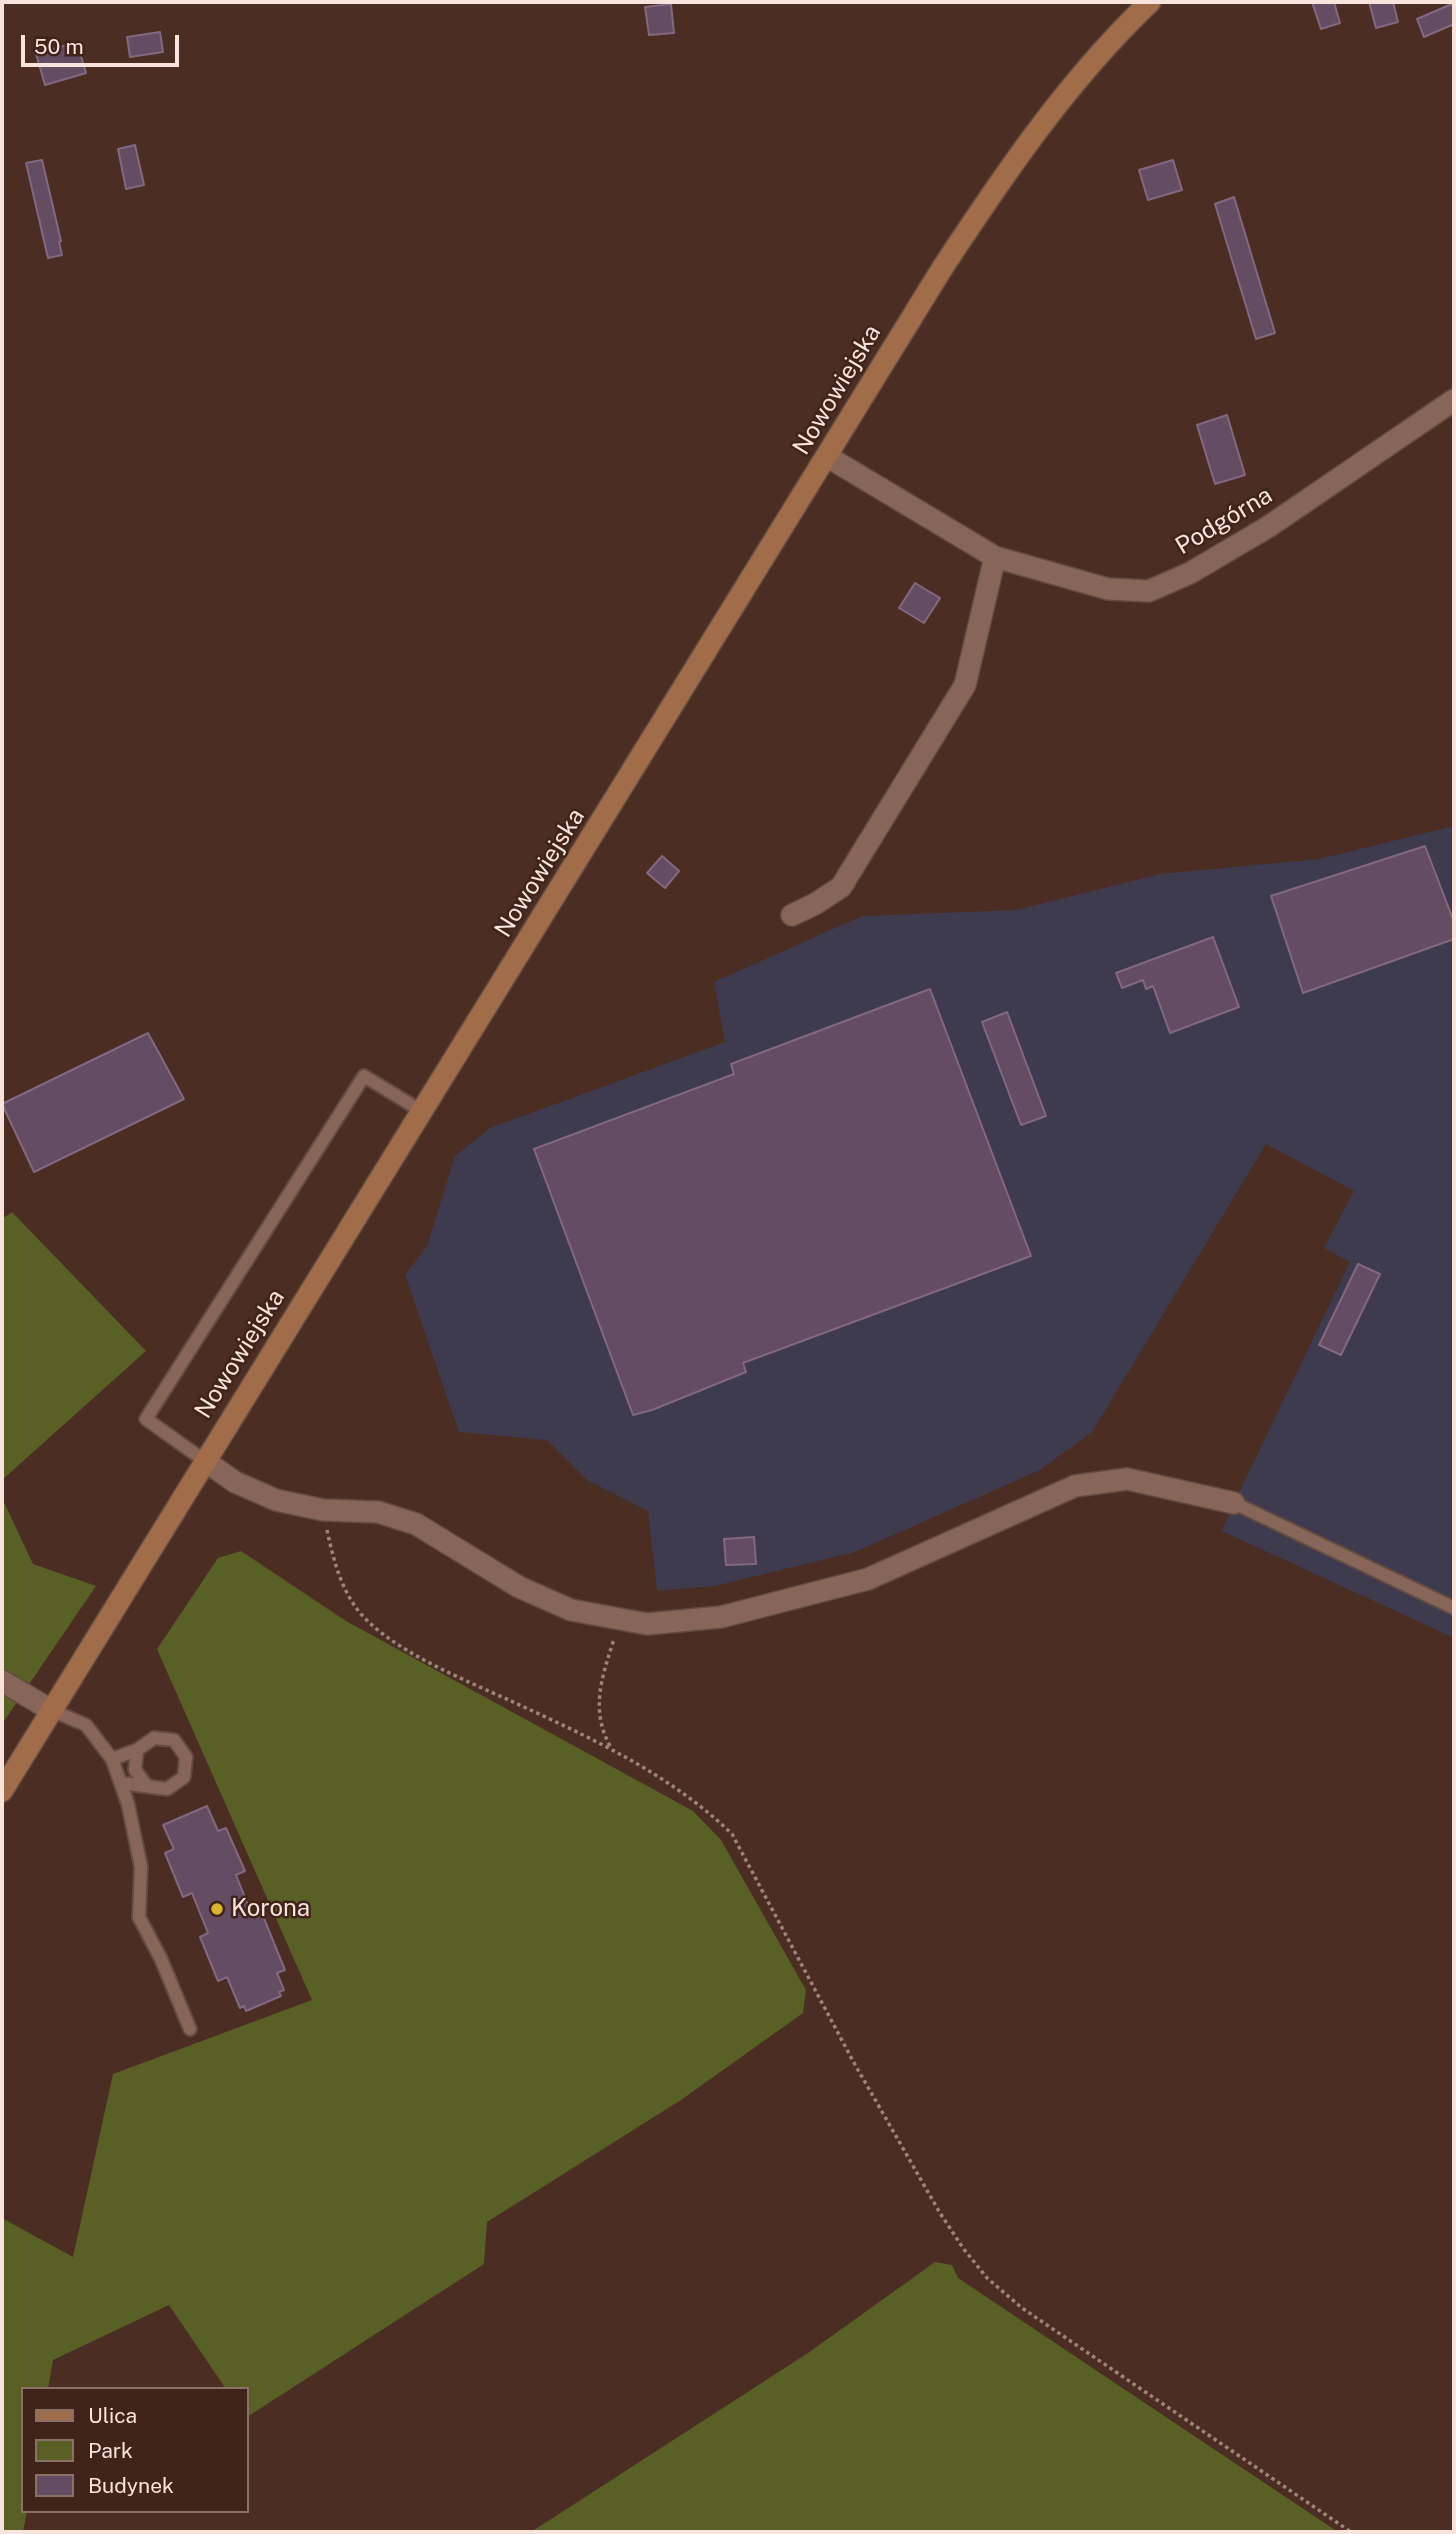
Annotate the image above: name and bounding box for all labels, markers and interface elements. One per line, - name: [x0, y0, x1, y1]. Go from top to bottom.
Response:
- scale bar: [24, 21, 182, 65]
- text: 50 m: [34, 34, 84, 59]
- street label: Nowowiejska: [787, 320, 887, 460]
- street label: Podgórna: [1171, 481, 1277, 561]
- street label: Nowowiejska: [489, 803, 591, 943]
- street label: Nowowiejska: [189, 1284, 291, 1424]
- place label: Korona: [231, 1895, 310, 1923]
- marker: Korona: [209, 1901, 225, 1917]
- legend: [21, 2387, 248, 2513]
- text: Ulica: [88, 2403, 137, 2428]
- text: Park: [88, 2438, 133, 2463]
- text: Budynek: [88, 2473, 174, 2498]

